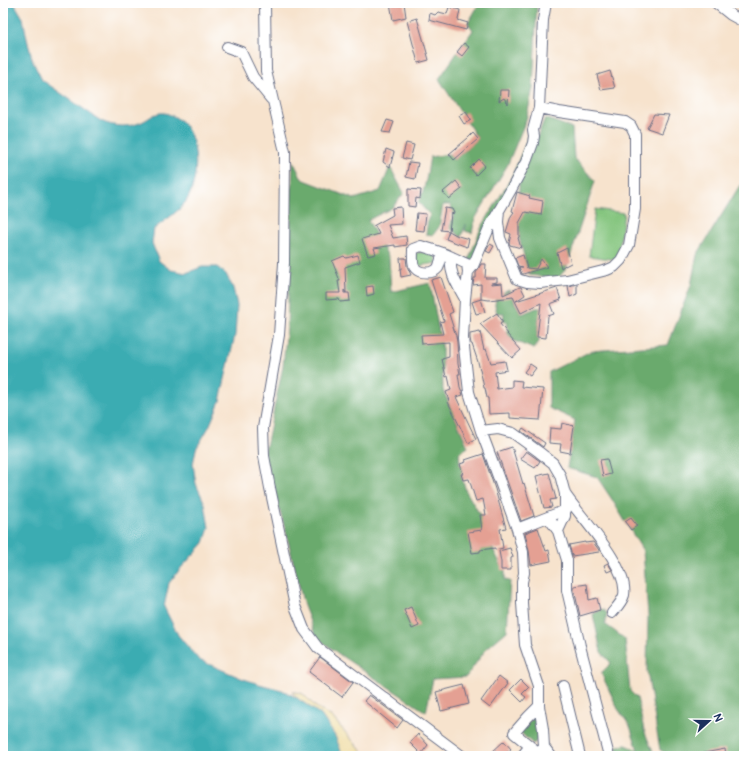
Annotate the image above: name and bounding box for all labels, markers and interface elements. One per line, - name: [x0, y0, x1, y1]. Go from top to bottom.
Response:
- north arrow: [689, 701, 729, 741]
- text: N: [710, 712, 725, 724]

